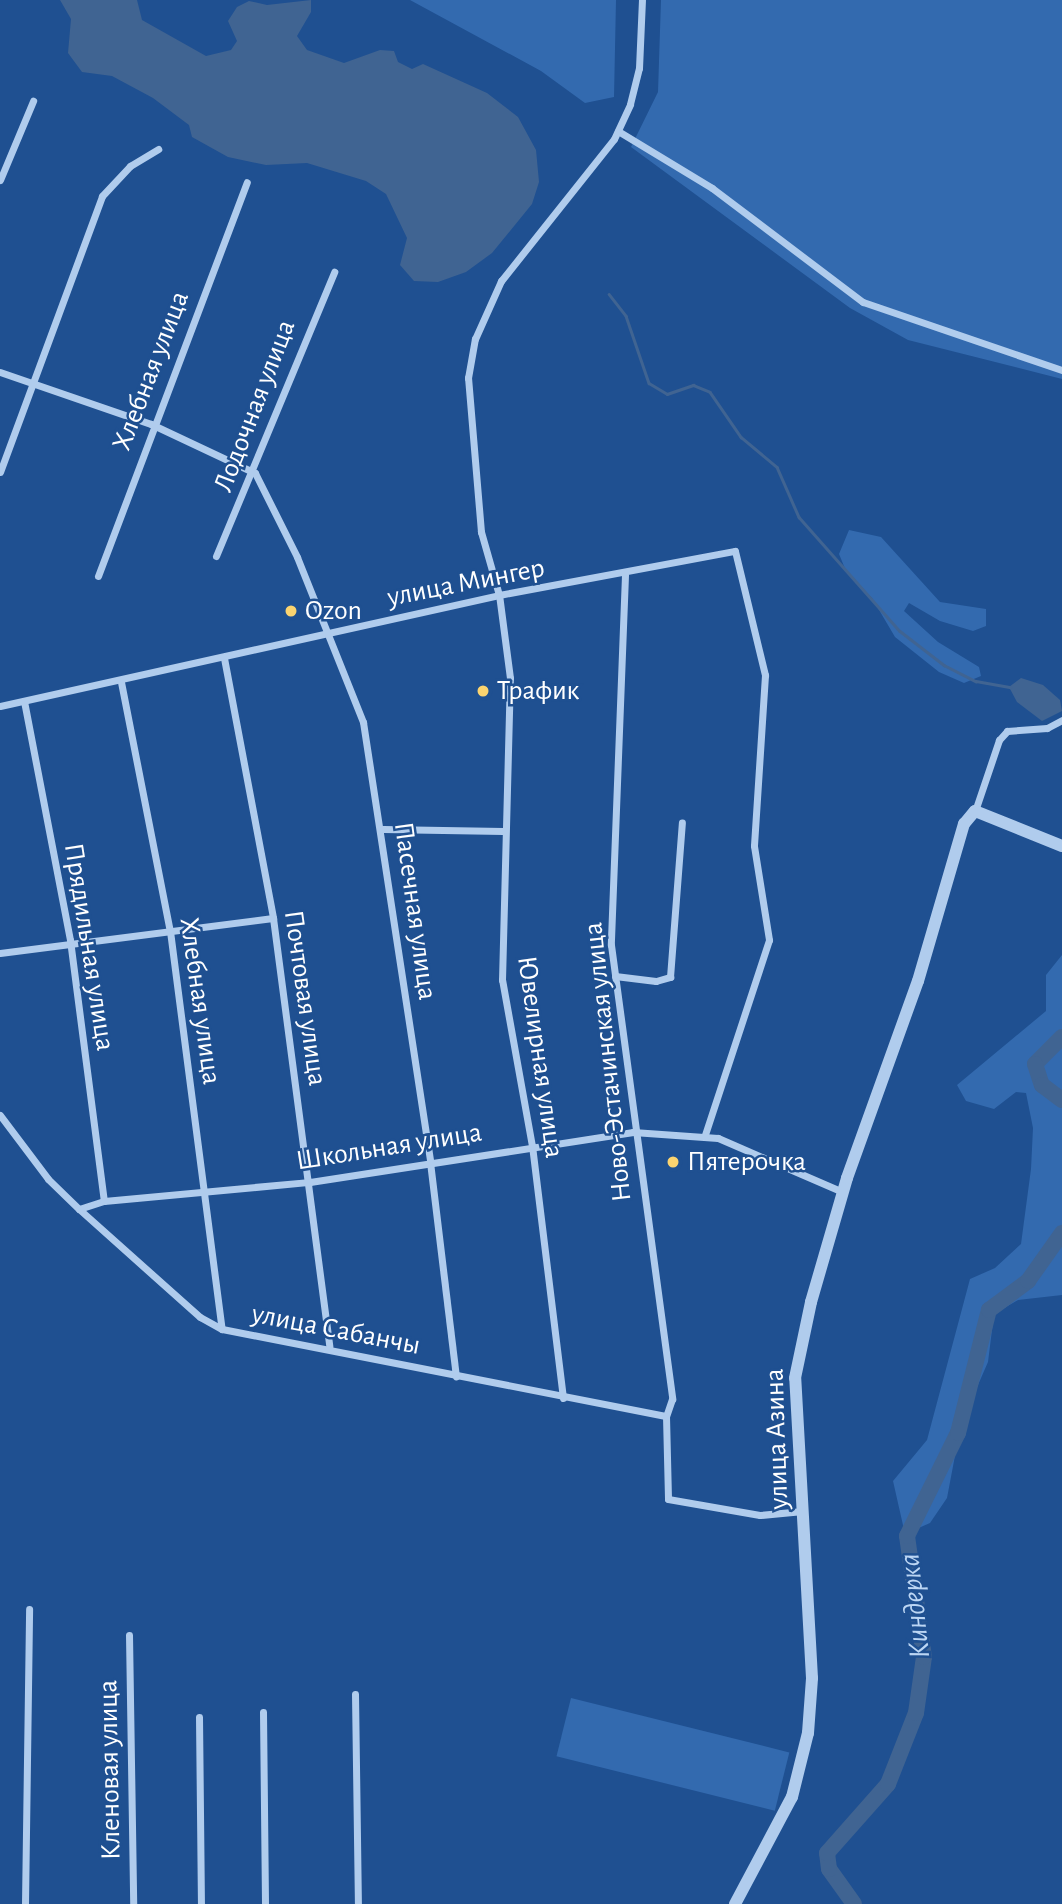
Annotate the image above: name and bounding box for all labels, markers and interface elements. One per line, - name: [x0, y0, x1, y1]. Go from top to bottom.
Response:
- street label: Хлебная улица: [105, 287, 197, 455]
- street label: Лодочная улица: [207, 315, 303, 497]
- street label: улица Мингер: [385, 551, 547, 615]
- place label: Ozon: [305, 594, 362, 628]
- marker: Ozon: [283, 603, 299, 619]
- place label: Трафик: [497, 674, 579, 708]
- marker: Трафик: [475, 683, 491, 699]
- street label: Пасечная улица: [386, 820, 444, 1002]
- street label: Прядильная улица: [56, 841, 122, 1053]
- street label: Почтовая улица: [276, 908, 334, 1088]
- street label: Хлебная улица: [172, 915, 228, 1087]
- street label: Ново-Эстачинская улица: [577, 921, 639, 1203]
- street label: Ювелирная улица: [509, 954, 571, 1160]
- street label: Школьная улица: [294, 1116, 484, 1178]
- place label: Пятерочка: [687, 1145, 806, 1179]
- marker: Пятерочка: [665, 1154, 681, 1170]
- street label: улица Сабанчы: [249, 1297, 423, 1363]
- street label: улица Азина: [758, 1368, 796, 1510]
- water label: Киндерка: [892, 1552, 938, 1660]
- street label: Кленовая улица: [92, 1680, 128, 1860]

